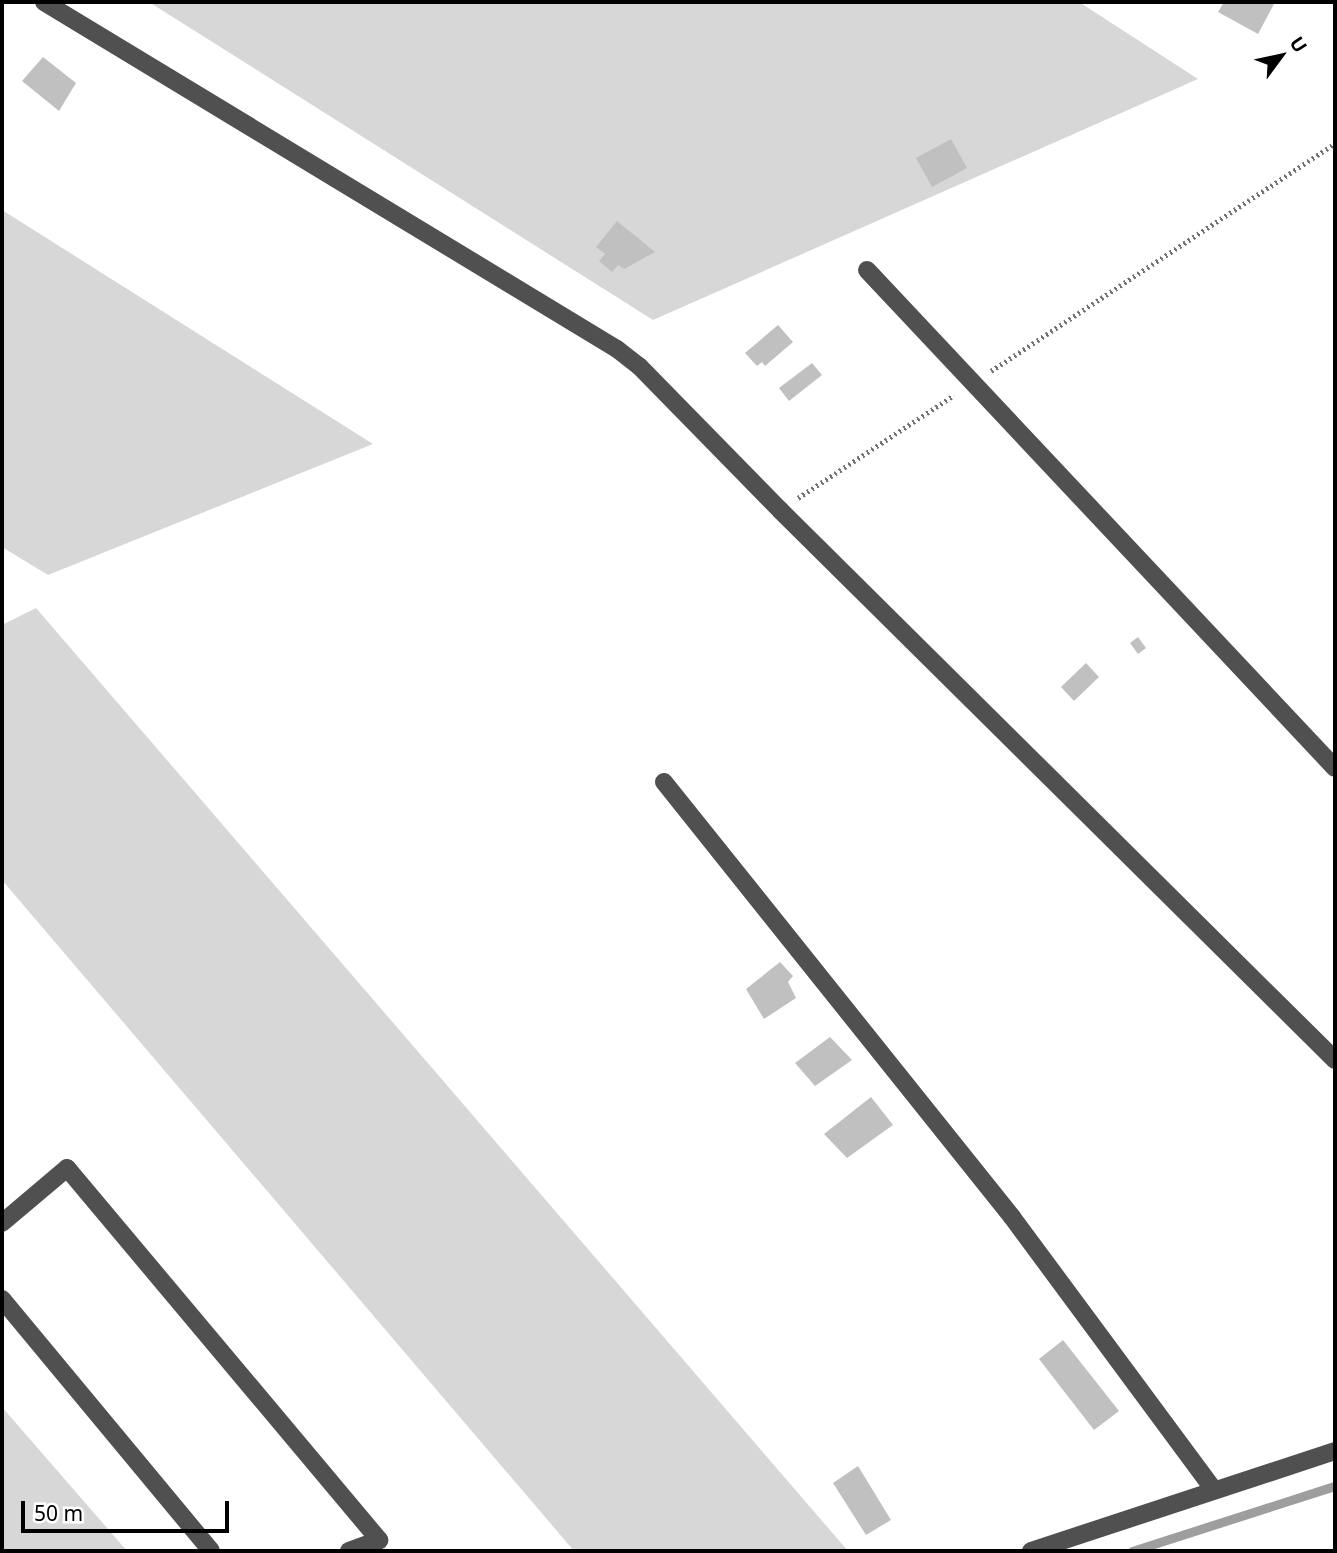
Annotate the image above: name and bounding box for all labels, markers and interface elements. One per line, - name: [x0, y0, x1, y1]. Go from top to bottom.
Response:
- north arrow: [1246, 21, 1316, 91]
- text: U: [1284, 31, 1313, 58]
- scale bar: [24, 1486, 233, 1530]
- text: 50 m: [34, 1499, 83, 1527]

